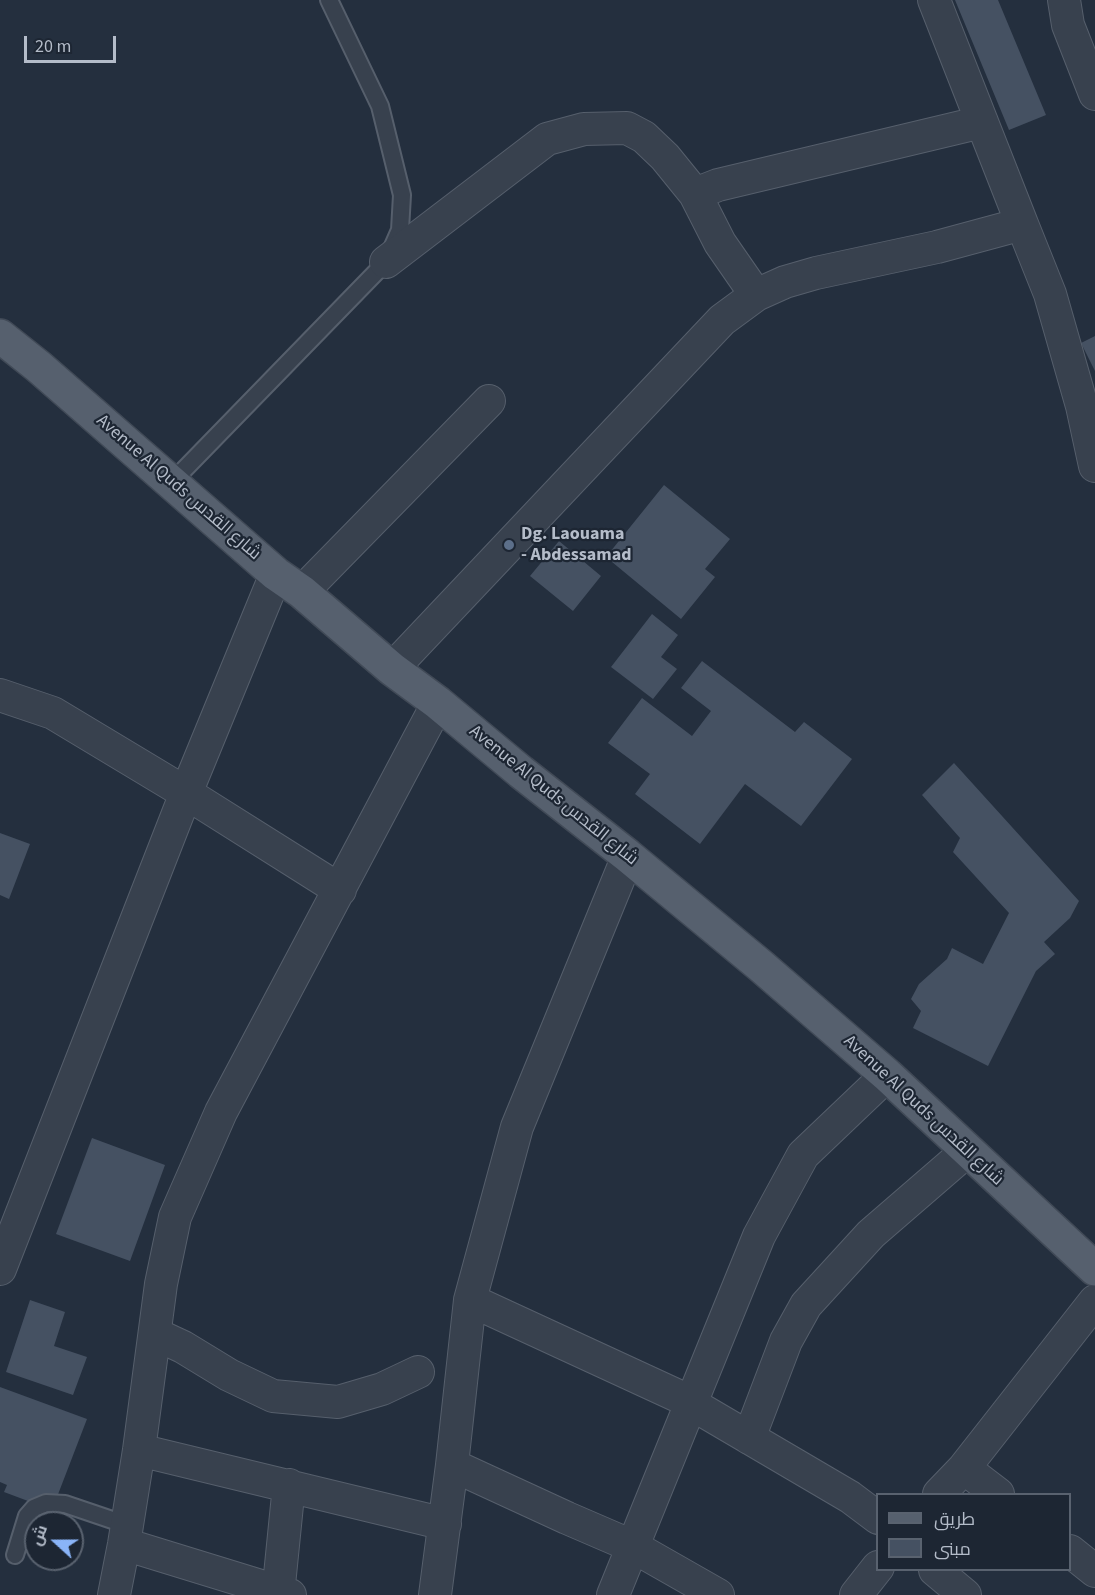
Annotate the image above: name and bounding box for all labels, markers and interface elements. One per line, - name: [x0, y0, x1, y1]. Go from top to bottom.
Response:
- scale bar: [27, 24, 118, 62]
- text: 20 m: [35, 34, 71, 59]
- street label: Avenue Al Quds شارع القدس: [91, 411, 265, 565]
- place label: Dg. Laouama - Abdessamad: [521, 524, 632, 566]
- marker: Dg. Laouama - Abdessamad: [502, 538, 516, 552]
- street label: Avenue Al Quds شارع القدس: [464, 721, 642, 871]
- street label: Avenue Al Quds شارع القدس: [838, 1031, 1008, 1191]
- legend: [876, 1493, 1071, 1571]
- text: طريق: [934, 1507, 975, 1532]
- north arrow: [24, 1511, 84, 1571]
- text: ش: [25, 1522, 53, 1549]
- text: مبنى: [934, 1537, 971, 1562]

